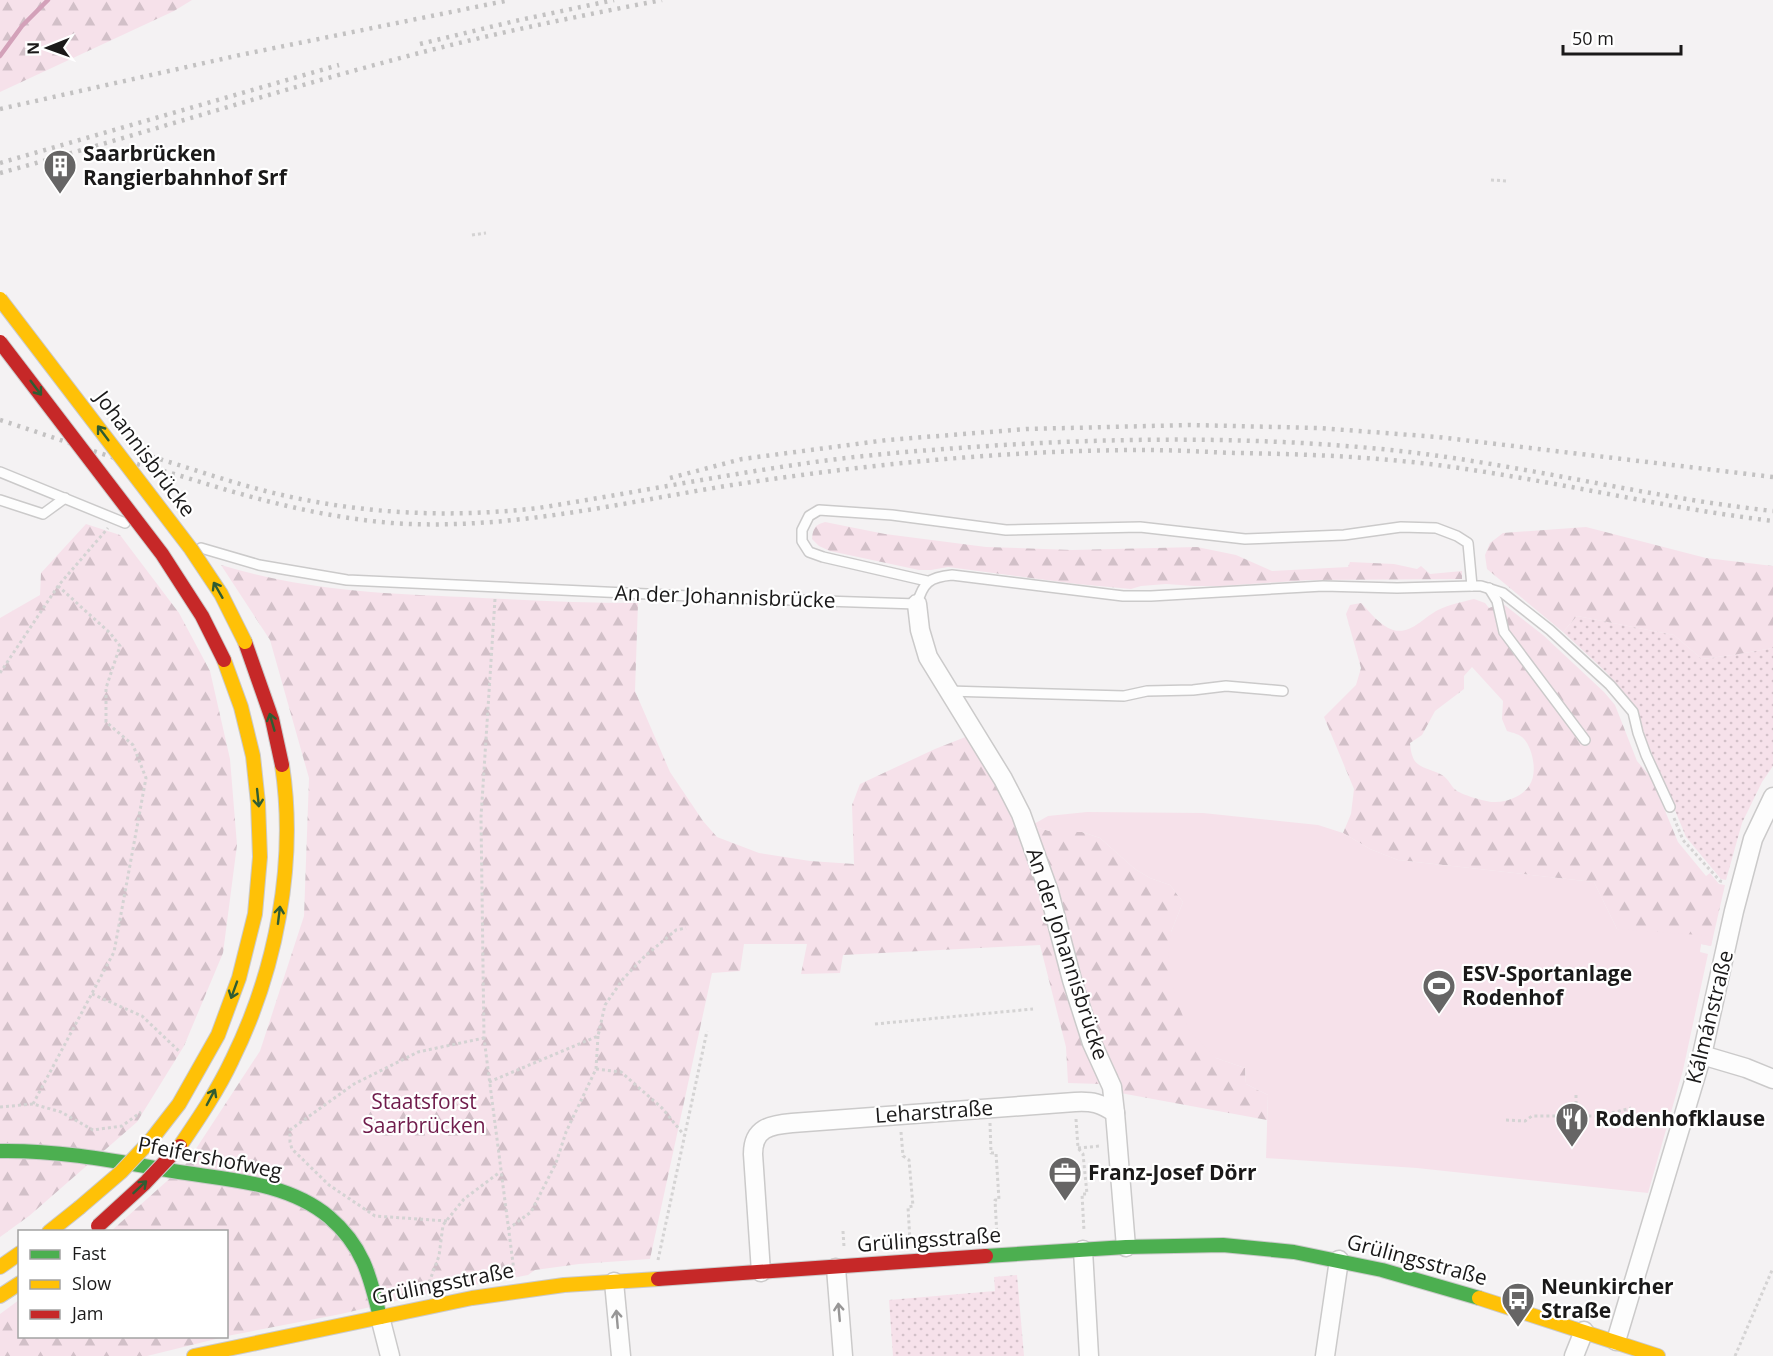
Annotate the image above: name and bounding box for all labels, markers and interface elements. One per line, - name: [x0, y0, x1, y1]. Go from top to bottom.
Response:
- north arrow: [18, 18, 78, 78]
- scale bar: [1563, 18, 1682, 56]
- text: 50 m: [1572, 26, 1614, 50]
- text: N: [22, 42, 44, 55]
- place label: Saarbrücken Rangierbahnhof Srf: [83, 139, 289, 191]
- building icon: Saarbrücken Rangierbahnhof Srf: [42, 148, 78, 195]
- one-way arrow: [29, 380, 42, 396]
- street label: Johannisbrücke: [88, 383, 202, 522]
- one-way arrow: [96, 426, 109, 442]
- street label: An der Johannisbrücke: [614, 578, 836, 614]
- one-way arrow: [211, 582, 223, 599]
- one-way arrow: [266, 713, 277, 732]
- one-way arrow: [253, 788, 264, 808]
- street label: An der Johannisbrücke: [1020, 844, 1115, 1063]
- one-way arrow: [273, 906, 284, 926]
- street label: Kálmánstraße: [1679, 947, 1739, 1086]
- place label: ESV-Sportanlage Rodenhof: [1462, 959, 1632, 1011]
- sports icon: ESV-Sportanlage Rodenhof: [1421, 968, 1457, 1015]
- one-way arrow: [228, 980, 239, 999]
- park label: Staatsforst Saarbrücken: [362, 1087, 486, 1139]
- one-way arrow: [205, 1089, 217, 1106]
- street label: Leharstraße: [874, 1093, 994, 1129]
- restaurant icon: Rodenhofklause: [1554, 1101, 1590, 1148]
- place label: Rodenhofklause: [1595, 1104, 1765, 1132]
- street label: Pfeifershofweg: [136, 1129, 285, 1185]
- office icon: Franz-Josef Dörr: [1047, 1155, 1083, 1202]
- place label: Franz-Josef Dörr: [1088, 1158, 1257, 1186]
- one-way arrow: [133, 1180, 148, 1195]
- street label: Grülingsstraße: [856, 1220, 1002, 1258]
- street label: Grülingsstraße: [1344, 1227, 1491, 1291]
- legend: [18, 1230, 228, 1338]
- text: Fast: [72, 1241, 106, 1265]
- street label: Grülingsstraße: [369, 1256, 516, 1311]
- text: Slow: [72, 1271, 111, 1295]
- place label: Neunkircher Straße: [1541, 1272, 1674, 1324]
- bus stop icon: Neunkircher Straße: [1500, 1281, 1536, 1328]
- text: Jam: [70, 1301, 104, 1325]
- one-way arrow: [833, 1302, 844, 1322]
- one-way arrow: [612, 1310, 623, 1329]

